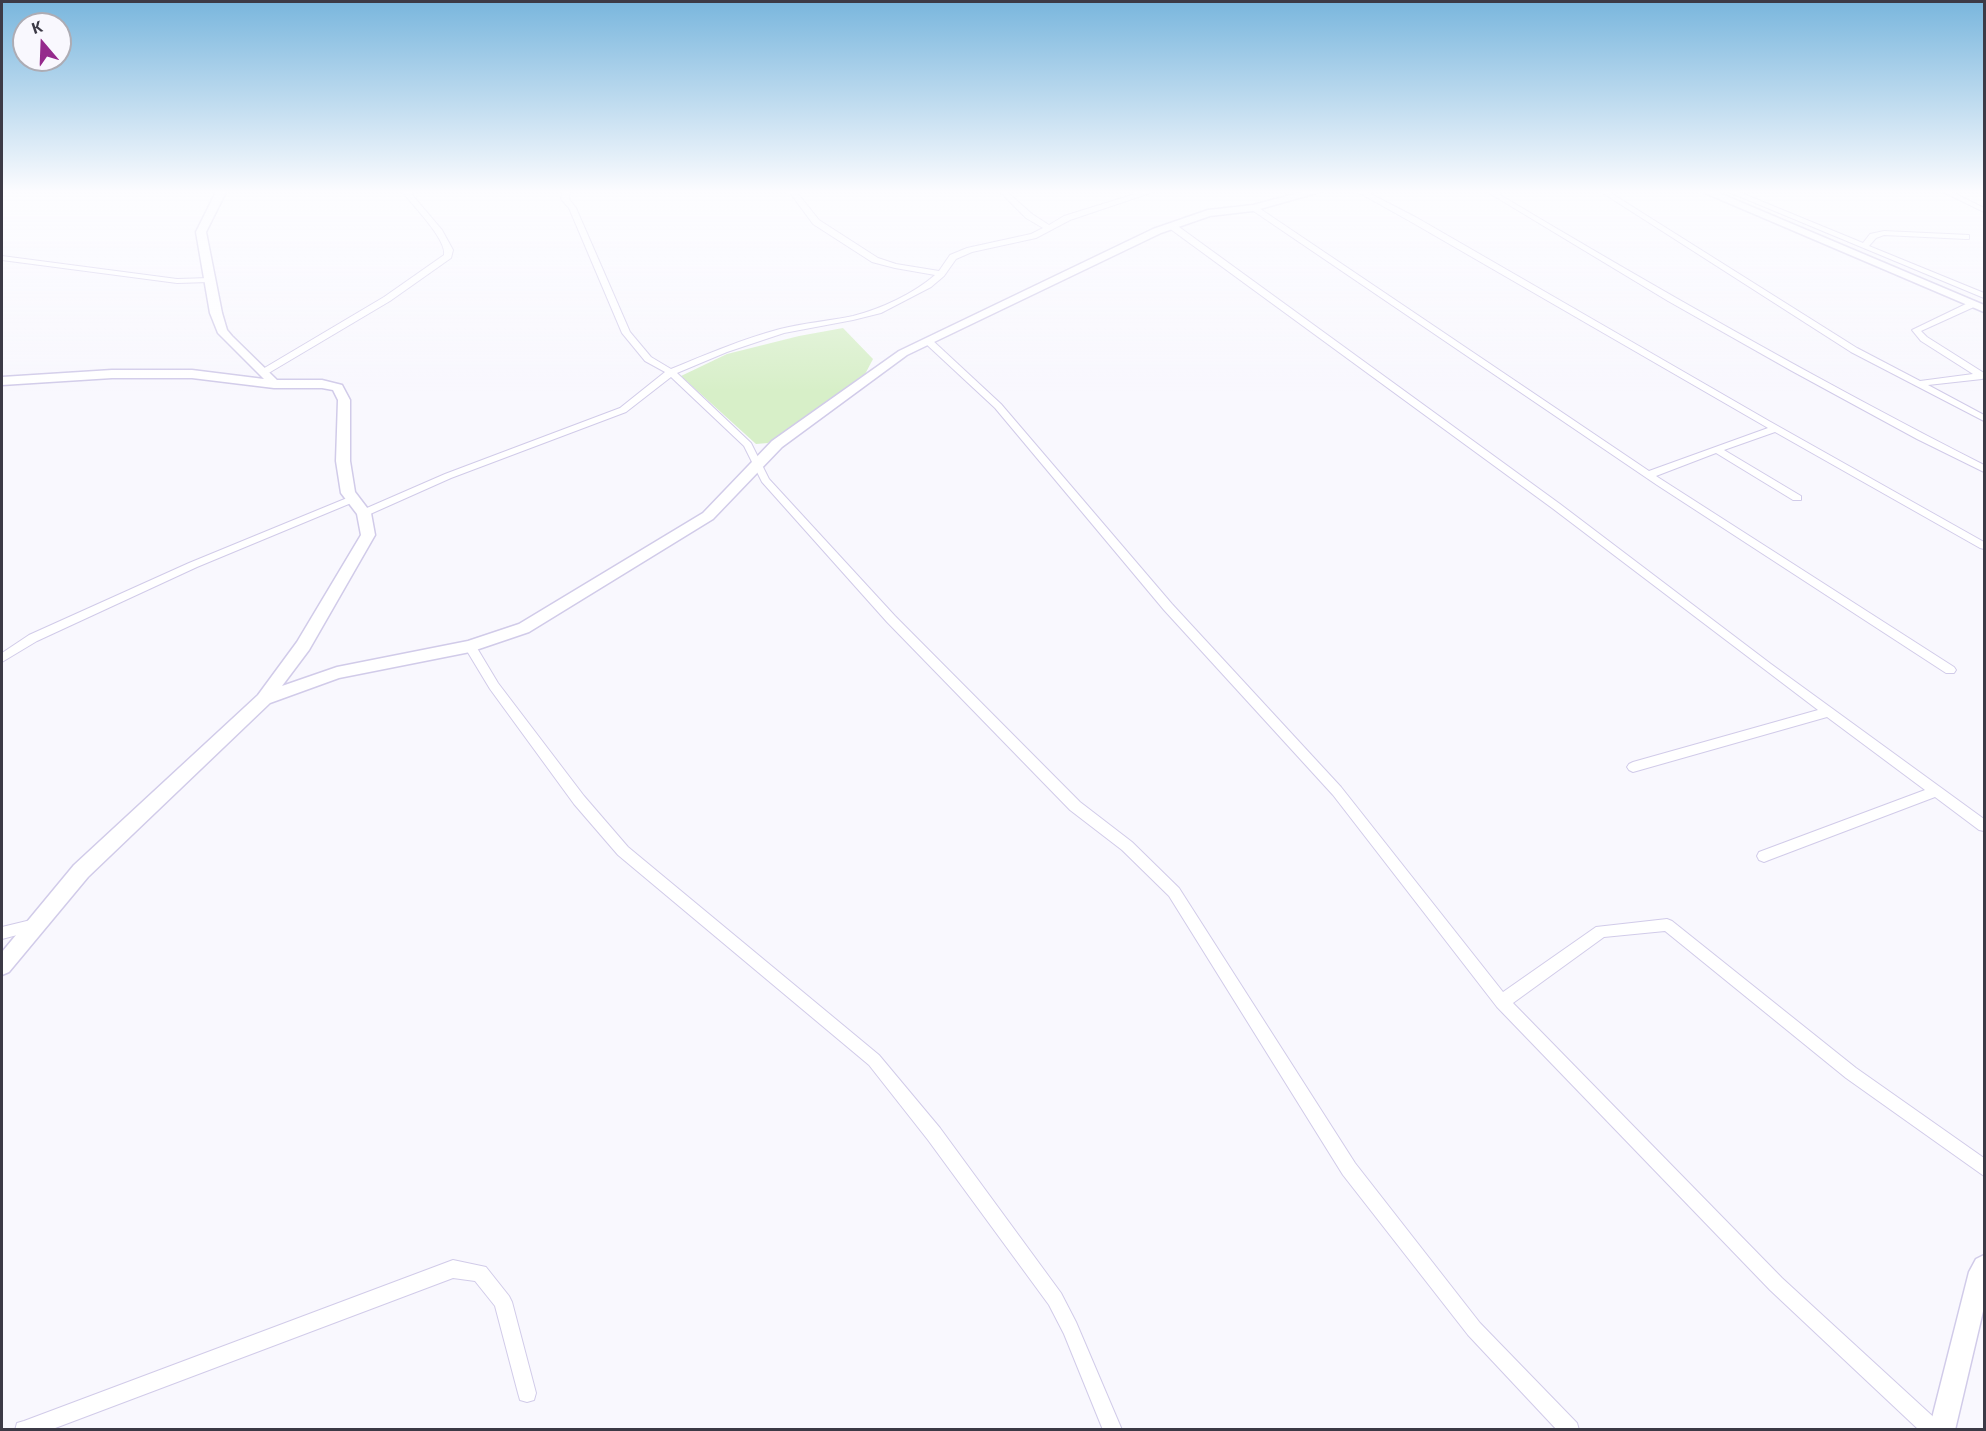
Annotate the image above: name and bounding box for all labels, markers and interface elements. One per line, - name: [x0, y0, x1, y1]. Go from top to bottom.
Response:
- north arrow: [12, 12, 72, 72]
- text: K: [29, 16, 45, 37]

